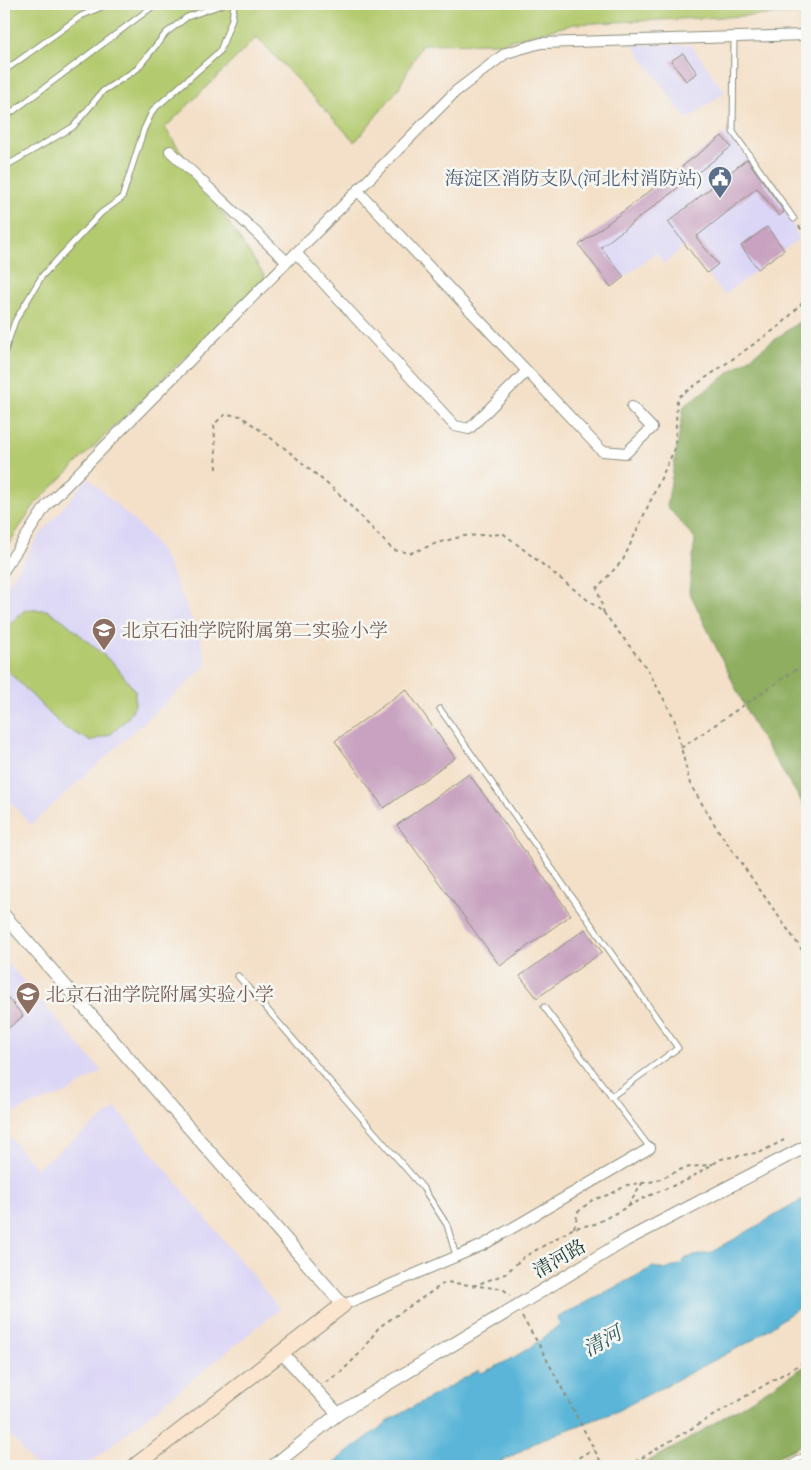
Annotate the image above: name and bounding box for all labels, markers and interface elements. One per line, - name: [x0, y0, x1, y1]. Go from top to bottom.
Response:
- public building icon: 海淀区消防支队(河北村消防站): [707, 165, 733, 199]
- place label: 海淀区消防支队(河北村消防站): [444, 168, 702, 190]
- school or university icon: 北京石油学院附属第二实验小学: [91, 617, 117, 651]
- place label: 北京石油学院附属第二实验小学: [122, 620, 388, 642]
- school or university icon: 北京石油学院附属实验小学: [15, 981, 41, 1015]
- place label: 北京石油学院附属实验小学: [46, 984, 274, 1006]
- street label: 清河路: [529, 1235, 590, 1283]
- water label: 清河: [579, 1320, 628, 1361]

